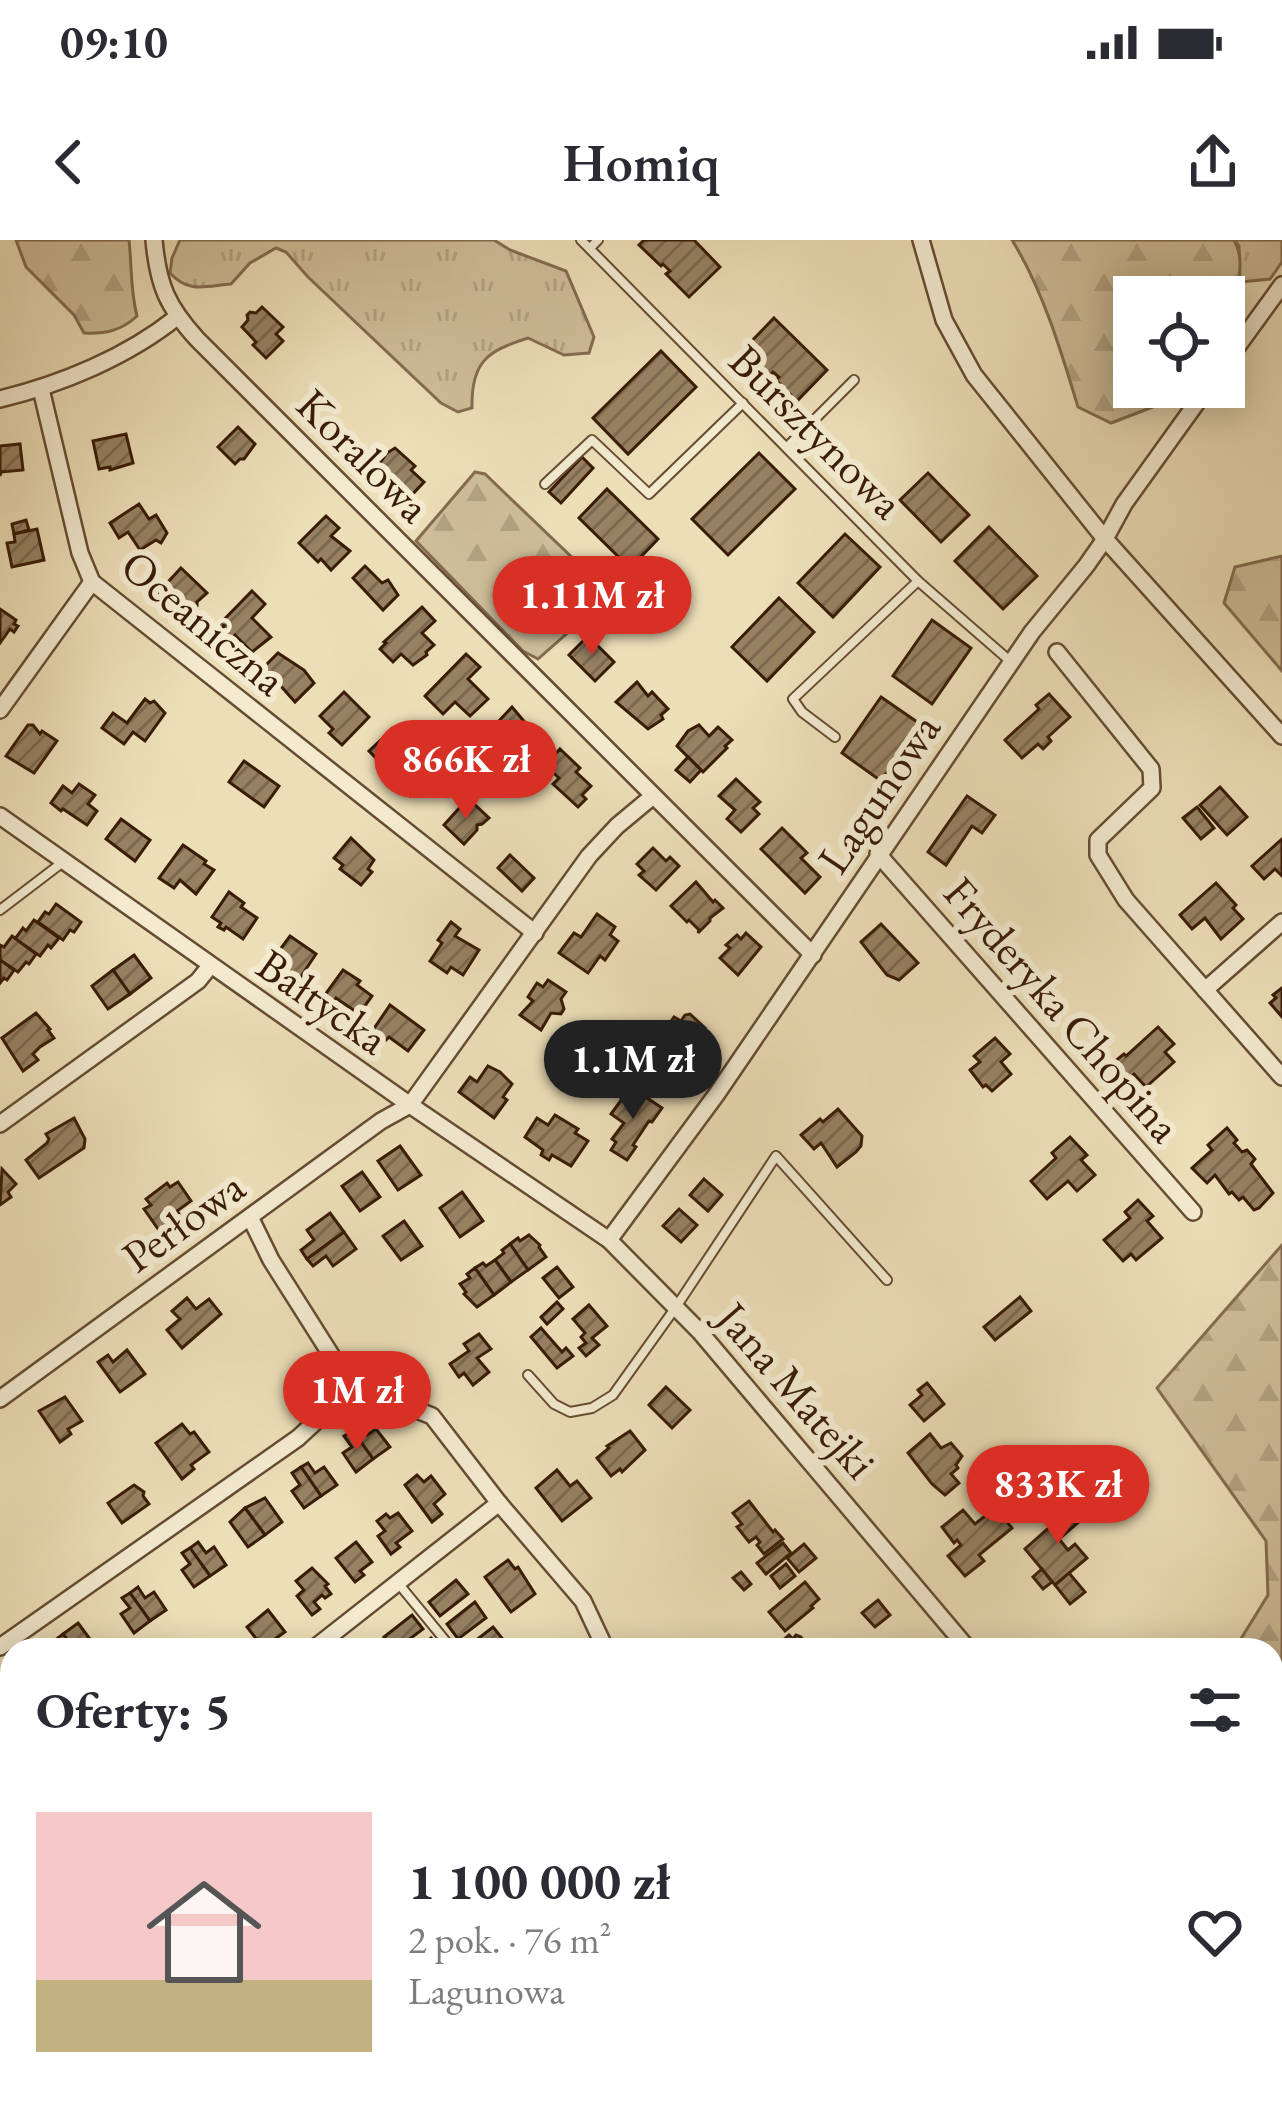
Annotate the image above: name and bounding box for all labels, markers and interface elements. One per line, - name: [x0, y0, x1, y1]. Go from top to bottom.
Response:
- text: 09:10: [60, 13, 168, 71]
- text: Homiq: [562, 127, 720, 197]
- icon: back: [36, 129, 102, 195]
- icon: share: [1180, 129, 1246, 195]
- map controls: [1113, 276, 1245, 408]
- button: locate: [1113, 276, 1245, 408]
- street label: Bursztynowa: [717, 331, 917, 531]
- street label: Koralowa: [285, 376, 443, 534]
- street label: Oceaniczna: [110, 536, 298, 708]
- pin: 1.11M zł: [468, 556, 716, 658]
- text: 1.11M zł: [520, 569, 664, 620]
- street label: Lagunowa: [803, 702, 953, 884]
- pin: 866K zł: [355, 720, 577, 822]
- text: 866K zł: [401, 733, 531, 784]
- street label: Fryderyka Chopina: [932, 864, 1194, 1154]
- street label: Bałtycka: [246, 935, 400, 1067]
- pin: 1.1M zł: [522, 1020, 744, 1122]
- text: 1.1M zł: [571, 1033, 695, 1084]
- street label: Perłowa: [110, 1157, 256, 1285]
- street label: Jana Matejki: [702, 1287, 890, 1490]
- pin: 1M zł: [273, 1351, 441, 1453]
- text: 1M zł: [310, 1364, 404, 1415]
- pin: 833K zł: [947, 1445, 1169, 1547]
- text: 833K zł: [993, 1458, 1123, 1509]
- text: Oferty: 5: [36, 1677, 231, 1743]
- icon: filters: [1182, 1677, 1248, 1743]
- text: 1 100 000 zł: [408, 1848, 670, 1914]
- icon: home: [132, 1860, 276, 2004]
- icon: heart: [1182, 1899, 1248, 1965]
- text: 2 pok. · 76 m²: [408, 1914, 611, 1965]
- text: Lagunowa: [408, 1965, 565, 2016]

